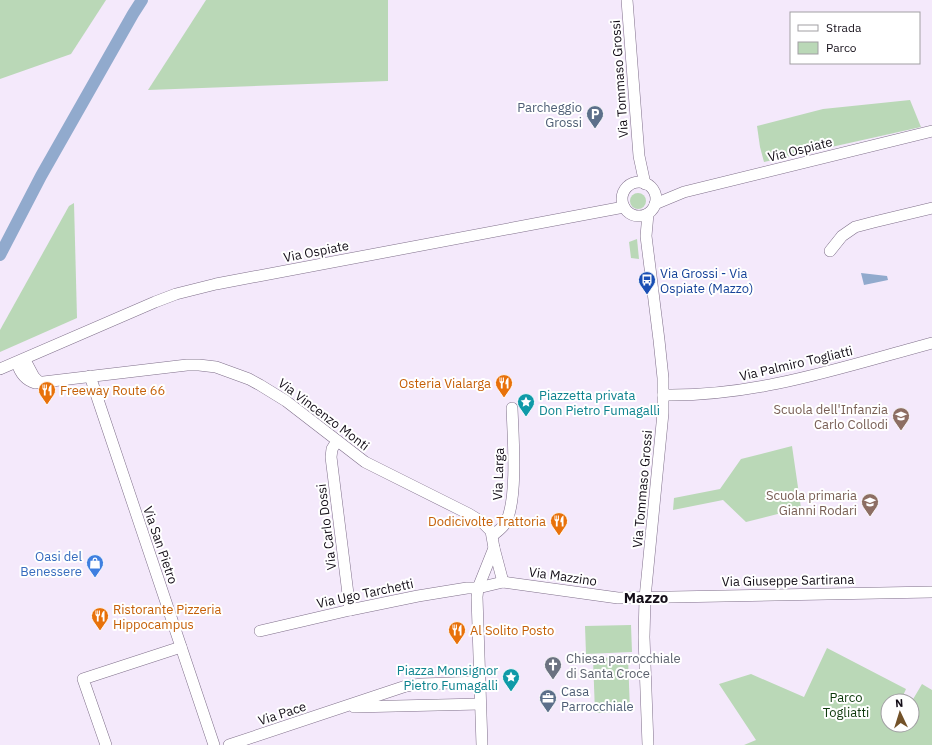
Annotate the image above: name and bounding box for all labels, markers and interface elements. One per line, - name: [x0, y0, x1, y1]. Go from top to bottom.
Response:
- legend: [790, 12, 920, 64]
- street label: Via Tommaso Grossi: [607, 19, 632, 139]
- text: Strada: [826, 20, 862, 35]
- text: Parco: [826, 40, 857, 55]
- place label: Parcheggio Grossi: [517, 99, 582, 131]
- parking icon: Parcheggio Grossi: [585, 104, 605, 129]
- street label: Via Ospiate: [766, 133, 834, 166]
- street label: Via Ospiate: [282, 237, 350, 266]
- place label: Via Grossi - Via Ospiate (Mazzo): [660, 265, 753, 297]
- bus stop icon: Via Grossi - Via Ospiate (Mazzo): [637, 270, 657, 295]
- street label: Via Palmiro Togliatti: [738, 342, 854, 385]
- restaurant icon: Osteria Vialarga: [494, 373, 514, 398]
- street label: Via Vincenzo Monti: [275, 375, 373, 454]
- place label: Osteria Vialarga: [399, 375, 491, 392]
- restaurant icon: Freeway Route 66: [37, 380, 57, 405]
- place label: Freeway Route 66: [60, 382, 165, 399]
- place label: Piazzetta privata Don Pietro Fumagalli: [539, 387, 660, 419]
- place icon: Piazzetta privata Don Pietro Fumagalli: [516, 392, 536, 417]
- place label: Scuola dell'Infanzia Carlo Collodi: [774, 401, 888, 433]
- school or university icon: Scuola dell'Infanzia Carlo Collodi: [891, 406, 911, 431]
- street label: Via Tommaso Grossi: [629, 429, 656, 549]
- street label: Via Larga: [489, 447, 508, 501]
- street label: Via Carlo Dossi: [313, 483, 340, 571]
- place label: Scuola primaria Gianni Rodari: [766, 487, 857, 519]
- school or university icon: Scuola primaria Gianni Rodari: [860, 492, 880, 517]
- street label: Via San Pietro: [139, 504, 182, 586]
- restaurant icon: Dodicivolte Trattoria: [549, 511, 569, 536]
- place label: Dodicivolte Trattoria: [428, 513, 546, 530]
- place label: Oasi del Benessere: [20, 548, 82, 580]
- shop icon: Oasi del Benessere: [85, 553, 105, 578]
- street label: Via Mazzino: [528, 563, 598, 590]
- street label: Via Giuseppe Sartirana: [722, 571, 855, 590]
- street label: Via Ugo Tarchetti: [315, 575, 415, 612]
- district label: Mazzo: [624, 588, 668, 607]
- place label: Ristorante Pizzeria Hippocampus: [113, 601, 222, 633]
- restaurant icon: Ristorante Pizzeria Hippocampus: [90, 606, 110, 631]
- restaurant icon: Al Solito Posto: [447, 620, 467, 645]
- place label: Al Solito Posto: [470, 622, 554, 639]
- place label: Chiesa parrocchiale di Santa Croce: [566, 650, 681, 682]
- church icon: Chiesa parrocchiale di Santa Croce: [543, 655, 563, 680]
- place label: Piazza Monsignor Pietro Fumagalli: [397, 662, 498, 694]
- place icon: Piazza Monsignor Pietro Fumagalli: [501, 667, 521, 692]
- place label: Casa Parrocchiale: [561, 683, 634, 715]
- office icon: Casa Parrocchiale: [538, 688, 558, 713]
- park label: Parco Togliatti: [823, 689, 869, 721]
- north arrow: [880, 693, 920, 733]
- text: N: [895, 696, 904, 710]
- street label: Via Pace: [256, 698, 308, 729]

